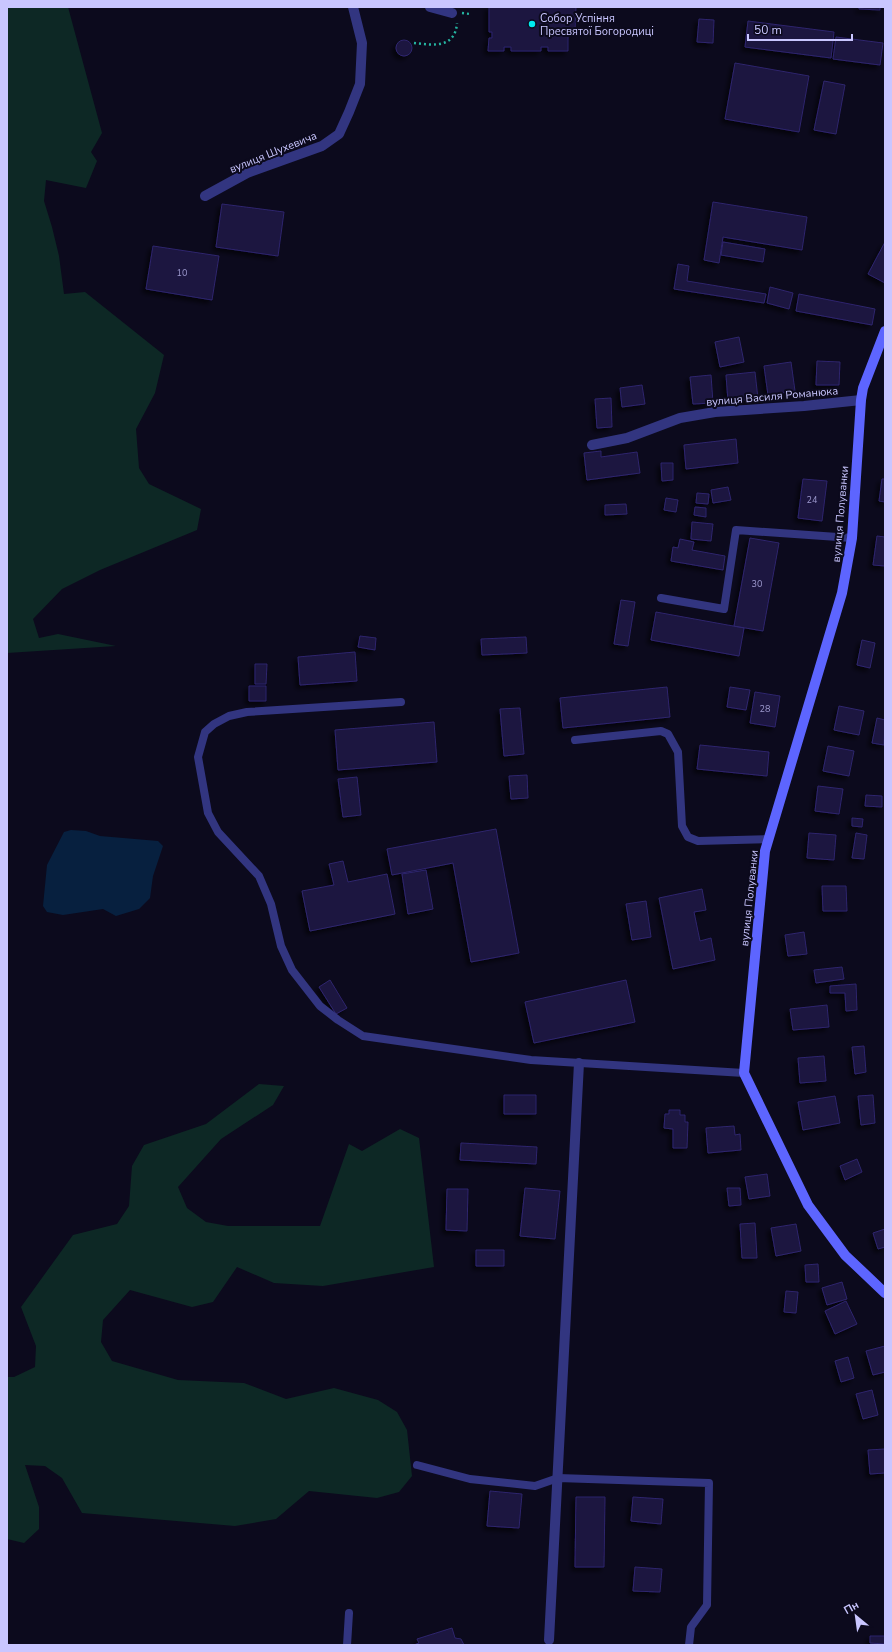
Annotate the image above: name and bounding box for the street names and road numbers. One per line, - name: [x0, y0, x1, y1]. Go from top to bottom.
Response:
- street label: вулиця Шухевича: [227, 128, 319, 177]
- street label: вулиця Василя Романюка: [705, 383, 839, 410]
- street label: вулиця Полуванки: [829, 465, 852, 563]
- street label: вулиця Полуванки: [737, 849, 762, 947]

